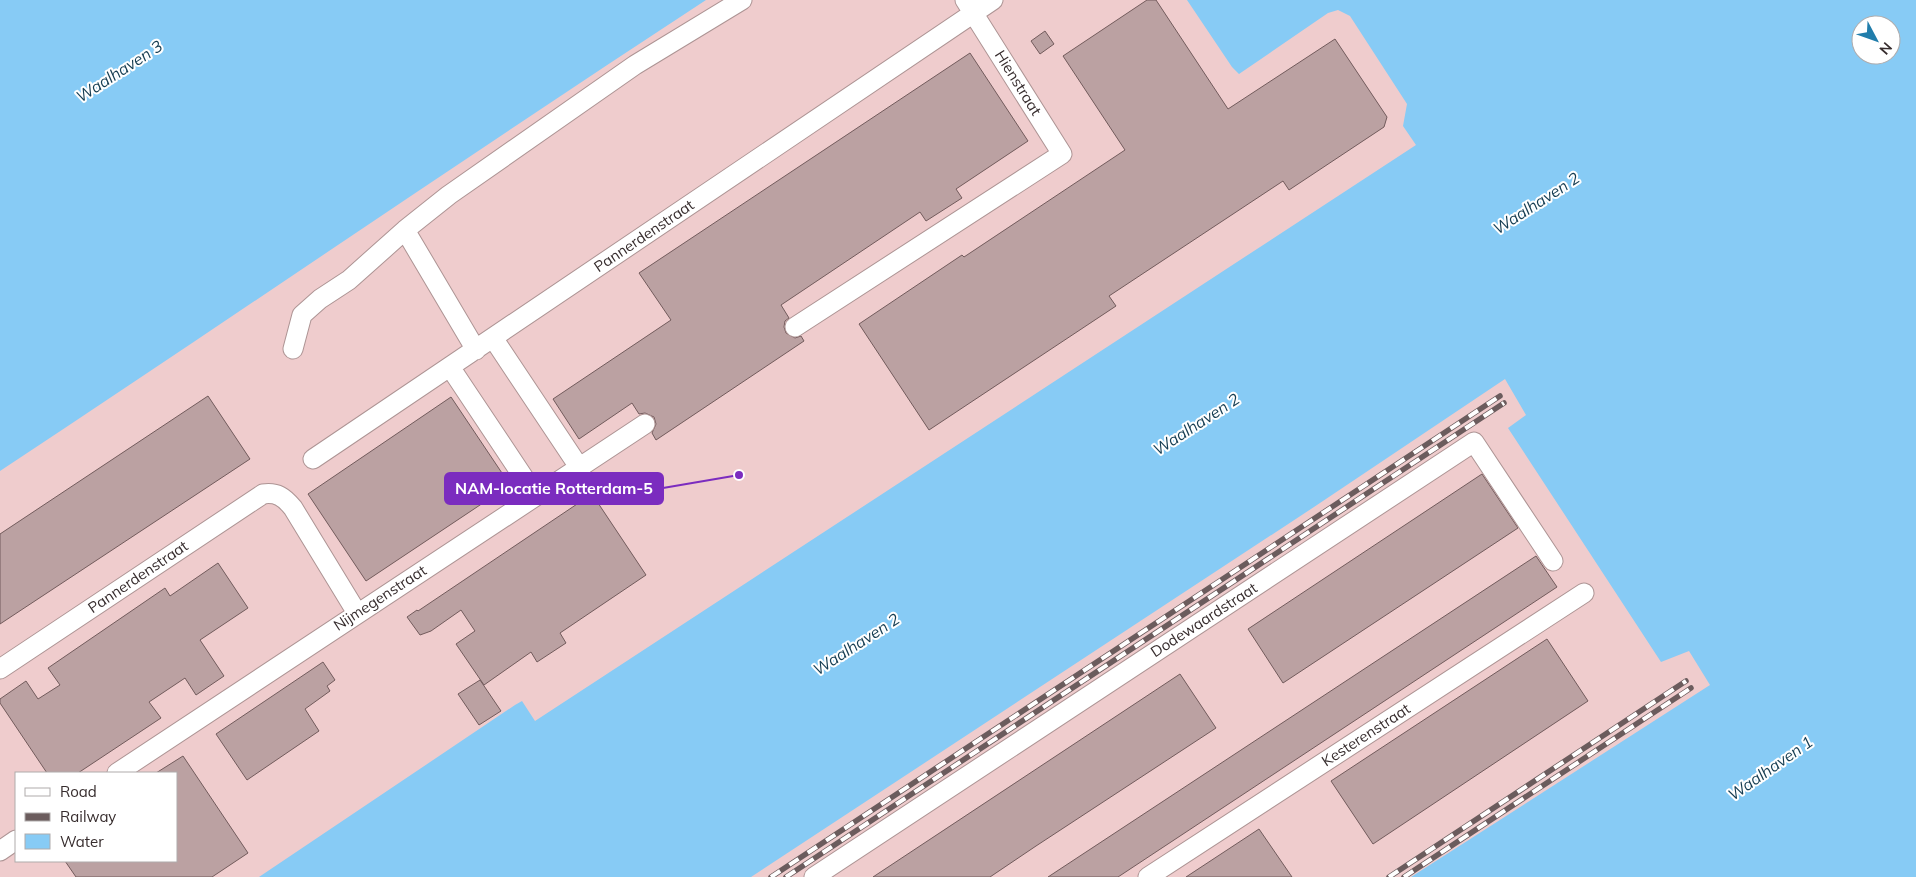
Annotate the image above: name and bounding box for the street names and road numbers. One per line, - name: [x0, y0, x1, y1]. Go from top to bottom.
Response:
- street label: Hienstraat: [991, 47, 1046, 119]
- street label: Pannerdenstraat: [590, 195, 697, 276]
- street label: Pannerdenstraat: [84, 536, 191, 617]
- street label: Nijmegenstraat: [330, 561, 430, 635]
- street label: Dodewaardstraat: [1147, 578, 1261, 661]
- street label: Kesterenstraat: [1318, 699, 1414, 770]

